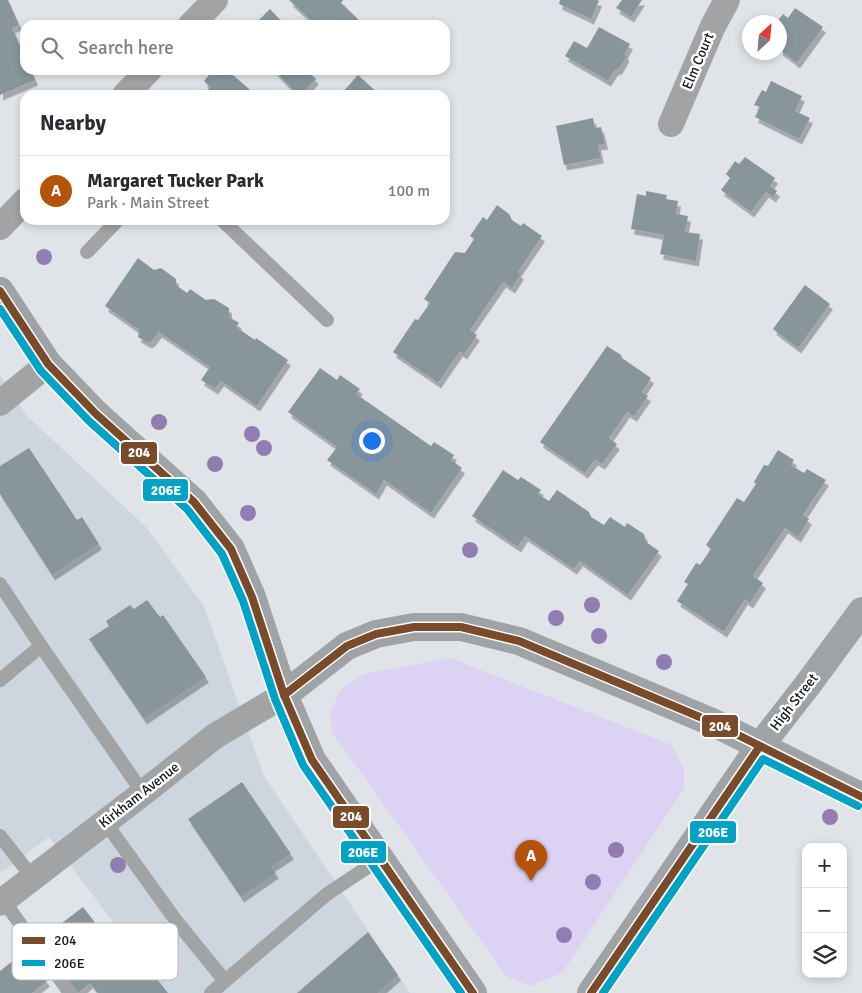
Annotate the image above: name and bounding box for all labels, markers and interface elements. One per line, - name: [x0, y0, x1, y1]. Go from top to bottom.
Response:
- north arrow: [742, 15, 787, 60]
- search box: [20, 20, 450, 75]
- street label: Elm Court: [678, 30, 718, 92]
- icon: search: [38, 34, 66, 62]
- text: Search here: [78, 36, 174, 60]
- text: Nearby: [40, 110, 106, 136]
- text: Margaret Tucker Park: [87, 169, 264, 193]
- text: A: [51, 181, 61, 201]
- text: 100 m: [388, 181, 430, 201]
- text: Park · Main Street: [87, 193, 209, 213]
- your location: [359, 428, 385, 454]
- line badge: 204: [120, 441, 158, 465]
- text: 204: [128, 444, 151, 461]
- line badge: 206E: [142, 478, 189, 502]
- text: 206E: [151, 482, 181, 499]
- street label: High Street: [766, 670, 822, 734]
- line badge: 204: [701, 714, 739, 738]
- text: 204: [709, 718, 732, 735]
- street label: Kirkham Avenue: [96, 758, 182, 832]
- line badge: 204: [332, 805, 370, 829]
- text: 204: [340, 808, 363, 825]
- line badge: 206E: [689, 820, 737, 844]
- text: 206E: [698, 824, 728, 841]
- line badge: 206E: [340, 840, 387, 864]
- pin: A: [515, 840, 547, 881]
- map controls: [802, 843, 847, 978]
- button: +: [802, 843, 847, 888]
- text: 206E: [348, 844, 378, 861]
- button: −: [802, 888, 847, 933]
- legend: [12, 923, 178, 980]
- text: 204: [54, 932, 77, 949]
- button: layers: [802, 933, 847, 978]
- text: 206E: [54, 955, 85, 972]

